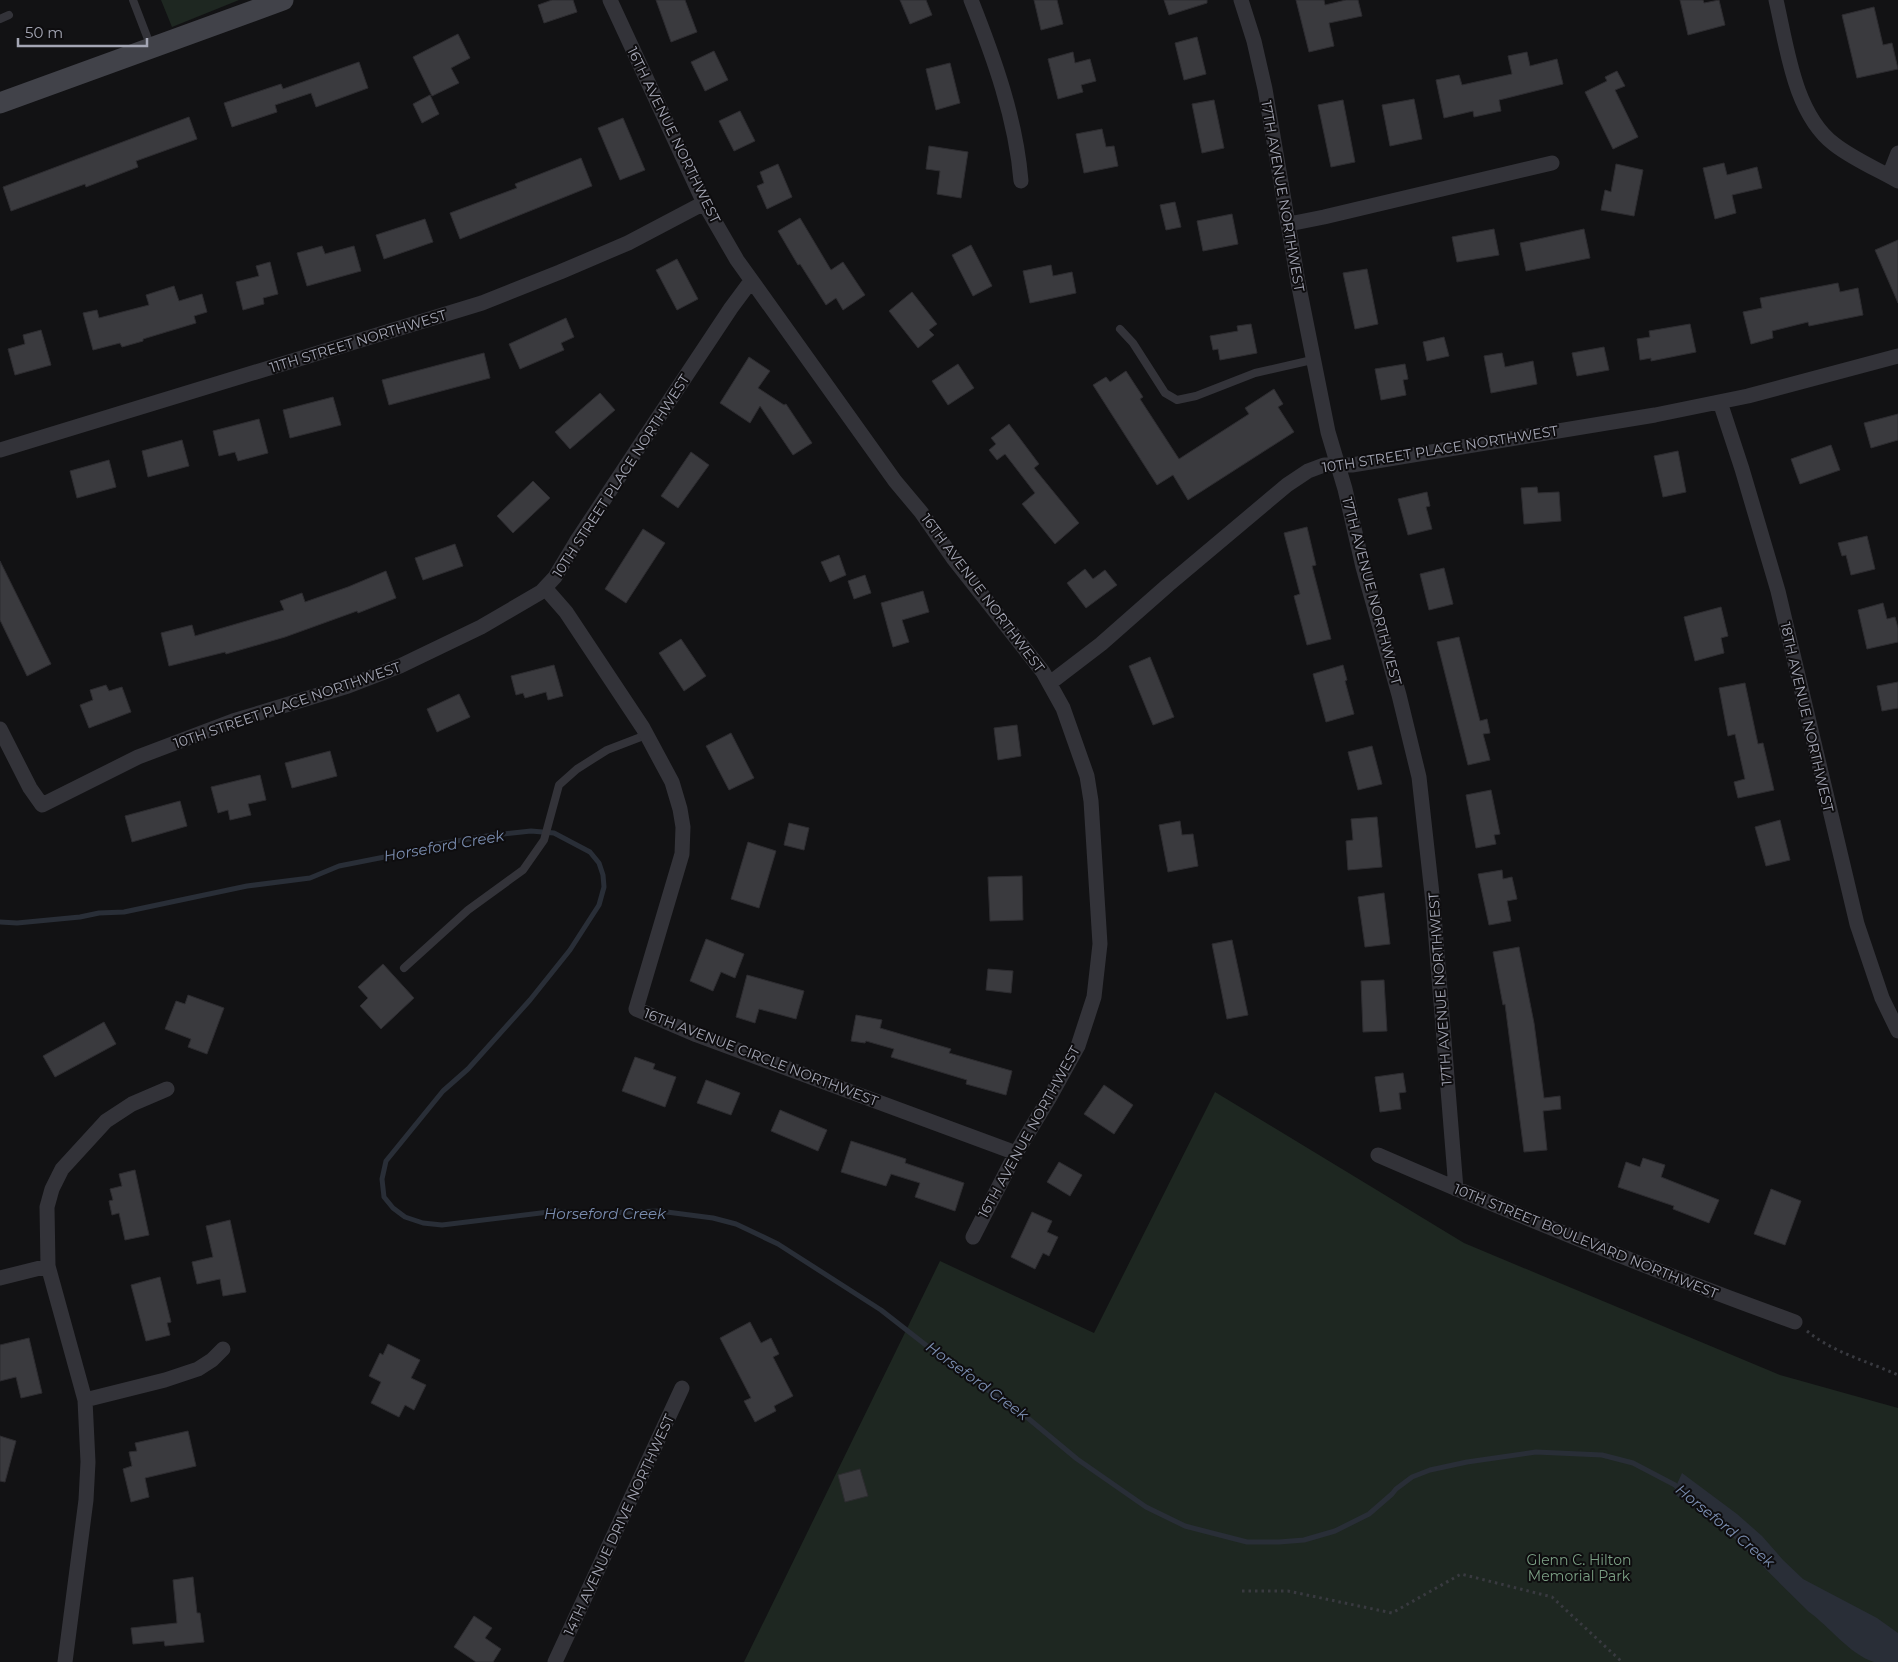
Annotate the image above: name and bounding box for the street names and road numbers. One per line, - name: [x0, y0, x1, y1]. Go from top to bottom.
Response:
- street label: 16TH AVENUE NORTHWEST: [623, 44, 725, 226]
- street label: 17TH AVENUE NORTHWEST: [1257, 99, 1309, 293]
- street label: 11TH STREET NORTHWEST: [267, 306, 449, 376]
- street label: 10TH STREET PLACE NORTHWEST: [548, 371, 694, 581]
- street label: 10TH STREET PLACE NORTHWEST: [1321, 421, 1559, 477]
- street label: 17TH AVENUE NORTHWEST: [1338, 495, 1406, 687]
- street label: 16TH AVENUE NORTHWEST: [917, 510, 1049, 676]
- street label: 18TH AVENUE NORTHWEST: [1776, 620, 1838, 814]
- street label: 10TH STREET PLACE NORTHWEST: [171, 658, 403, 752]
- street label: 17TH AVENUE NORTHWEST: [1424, 892, 1456, 1086]
- street label: 16TH AVENUE CIRCLE NORTHWEST: [641, 1004, 881, 1110]
- street label: 16TH AVENUE NORTHWEST: [974, 1043, 1084, 1221]
- street label: 10TH STREET BOULEVARD NORTHWEST: [1451, 1180, 1721, 1302]
- street label: 14TH AVENUE DRIVE NORTHWEST: [560, 1411, 678, 1639]

